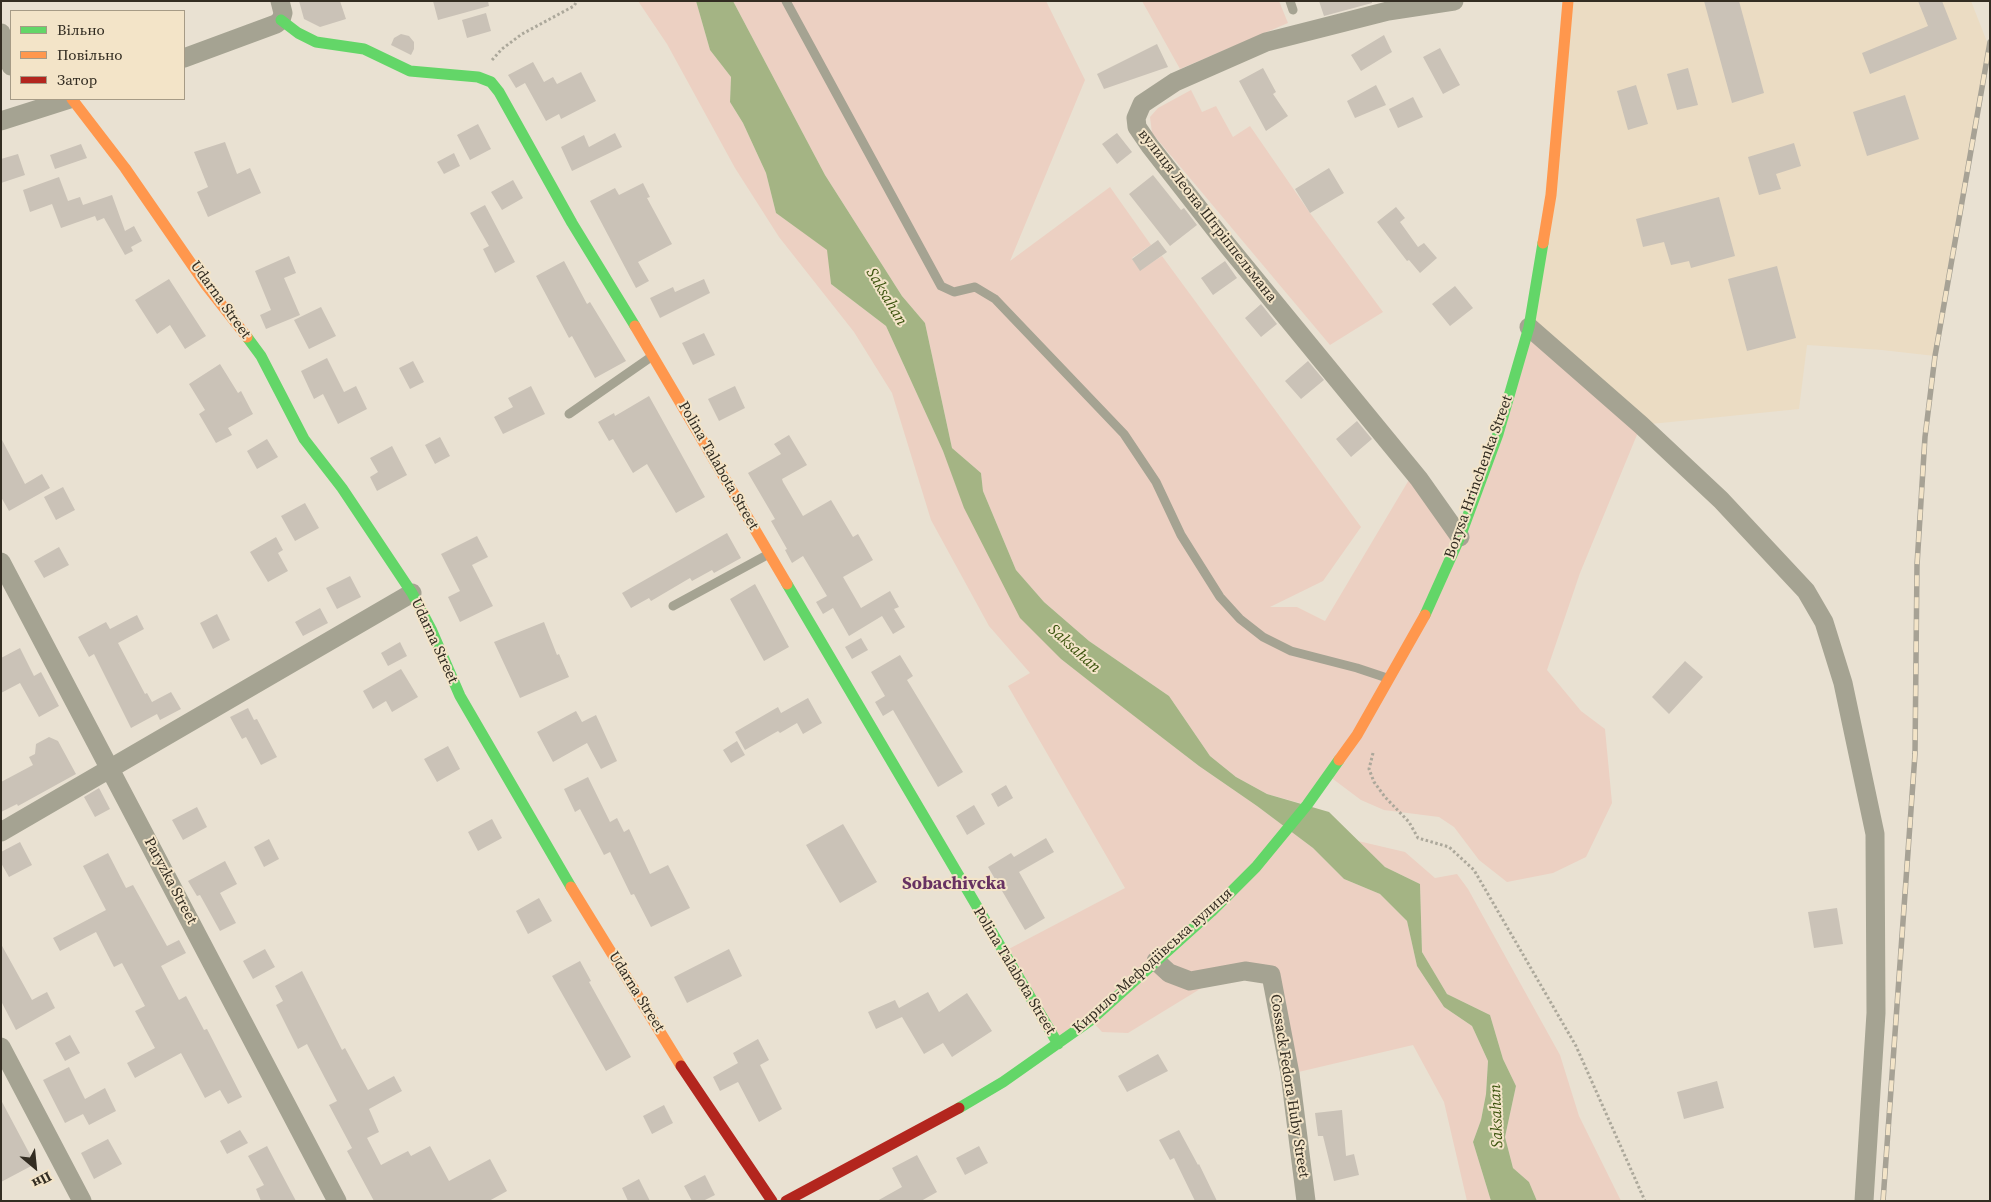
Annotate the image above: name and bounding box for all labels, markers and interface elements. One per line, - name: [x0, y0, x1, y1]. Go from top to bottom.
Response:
- legend: [10, 10, 185, 100]
- text: Вільно: [57, 19, 105, 40]
- text: Повільно: [57, 44, 123, 65]
- text: Затор: [57, 69, 97, 90]
- street label: вулиця Леона Штріппельмана: [1134, 126, 1280, 306]
- street label: Udarna Street: [186, 258, 254, 342]
- water label: Saksahan: [861, 265, 911, 329]
- street label: Borysa Hrinchenka Street: [1441, 393, 1517, 561]
- street label: Polina Talabota Street: [674, 399, 762, 533]
- street label: Udarna Street: [406, 596, 462, 686]
- water label: Saksahan: [1044, 621, 1104, 677]
- street label: Paryzka Street: [140, 835, 200, 927]
- district label: Sobachivcka: [902, 873, 1006, 895]
- street label: Кирило-Мефодіївська вулиця: [1070, 885, 1236, 1037]
- street label: Polina Talabota Street: [969, 904, 1059, 1038]
- street label: Udarna Street: [604, 948, 668, 1036]
- street label: Cossack Fedora Huby Street: [1266, 993, 1312, 1179]
- water label: Saksahan: [1486, 1084, 1508, 1148]
- north arrow: [10, 1142, 60, 1192]
- text: Пн: [29, 1167, 55, 1194]

